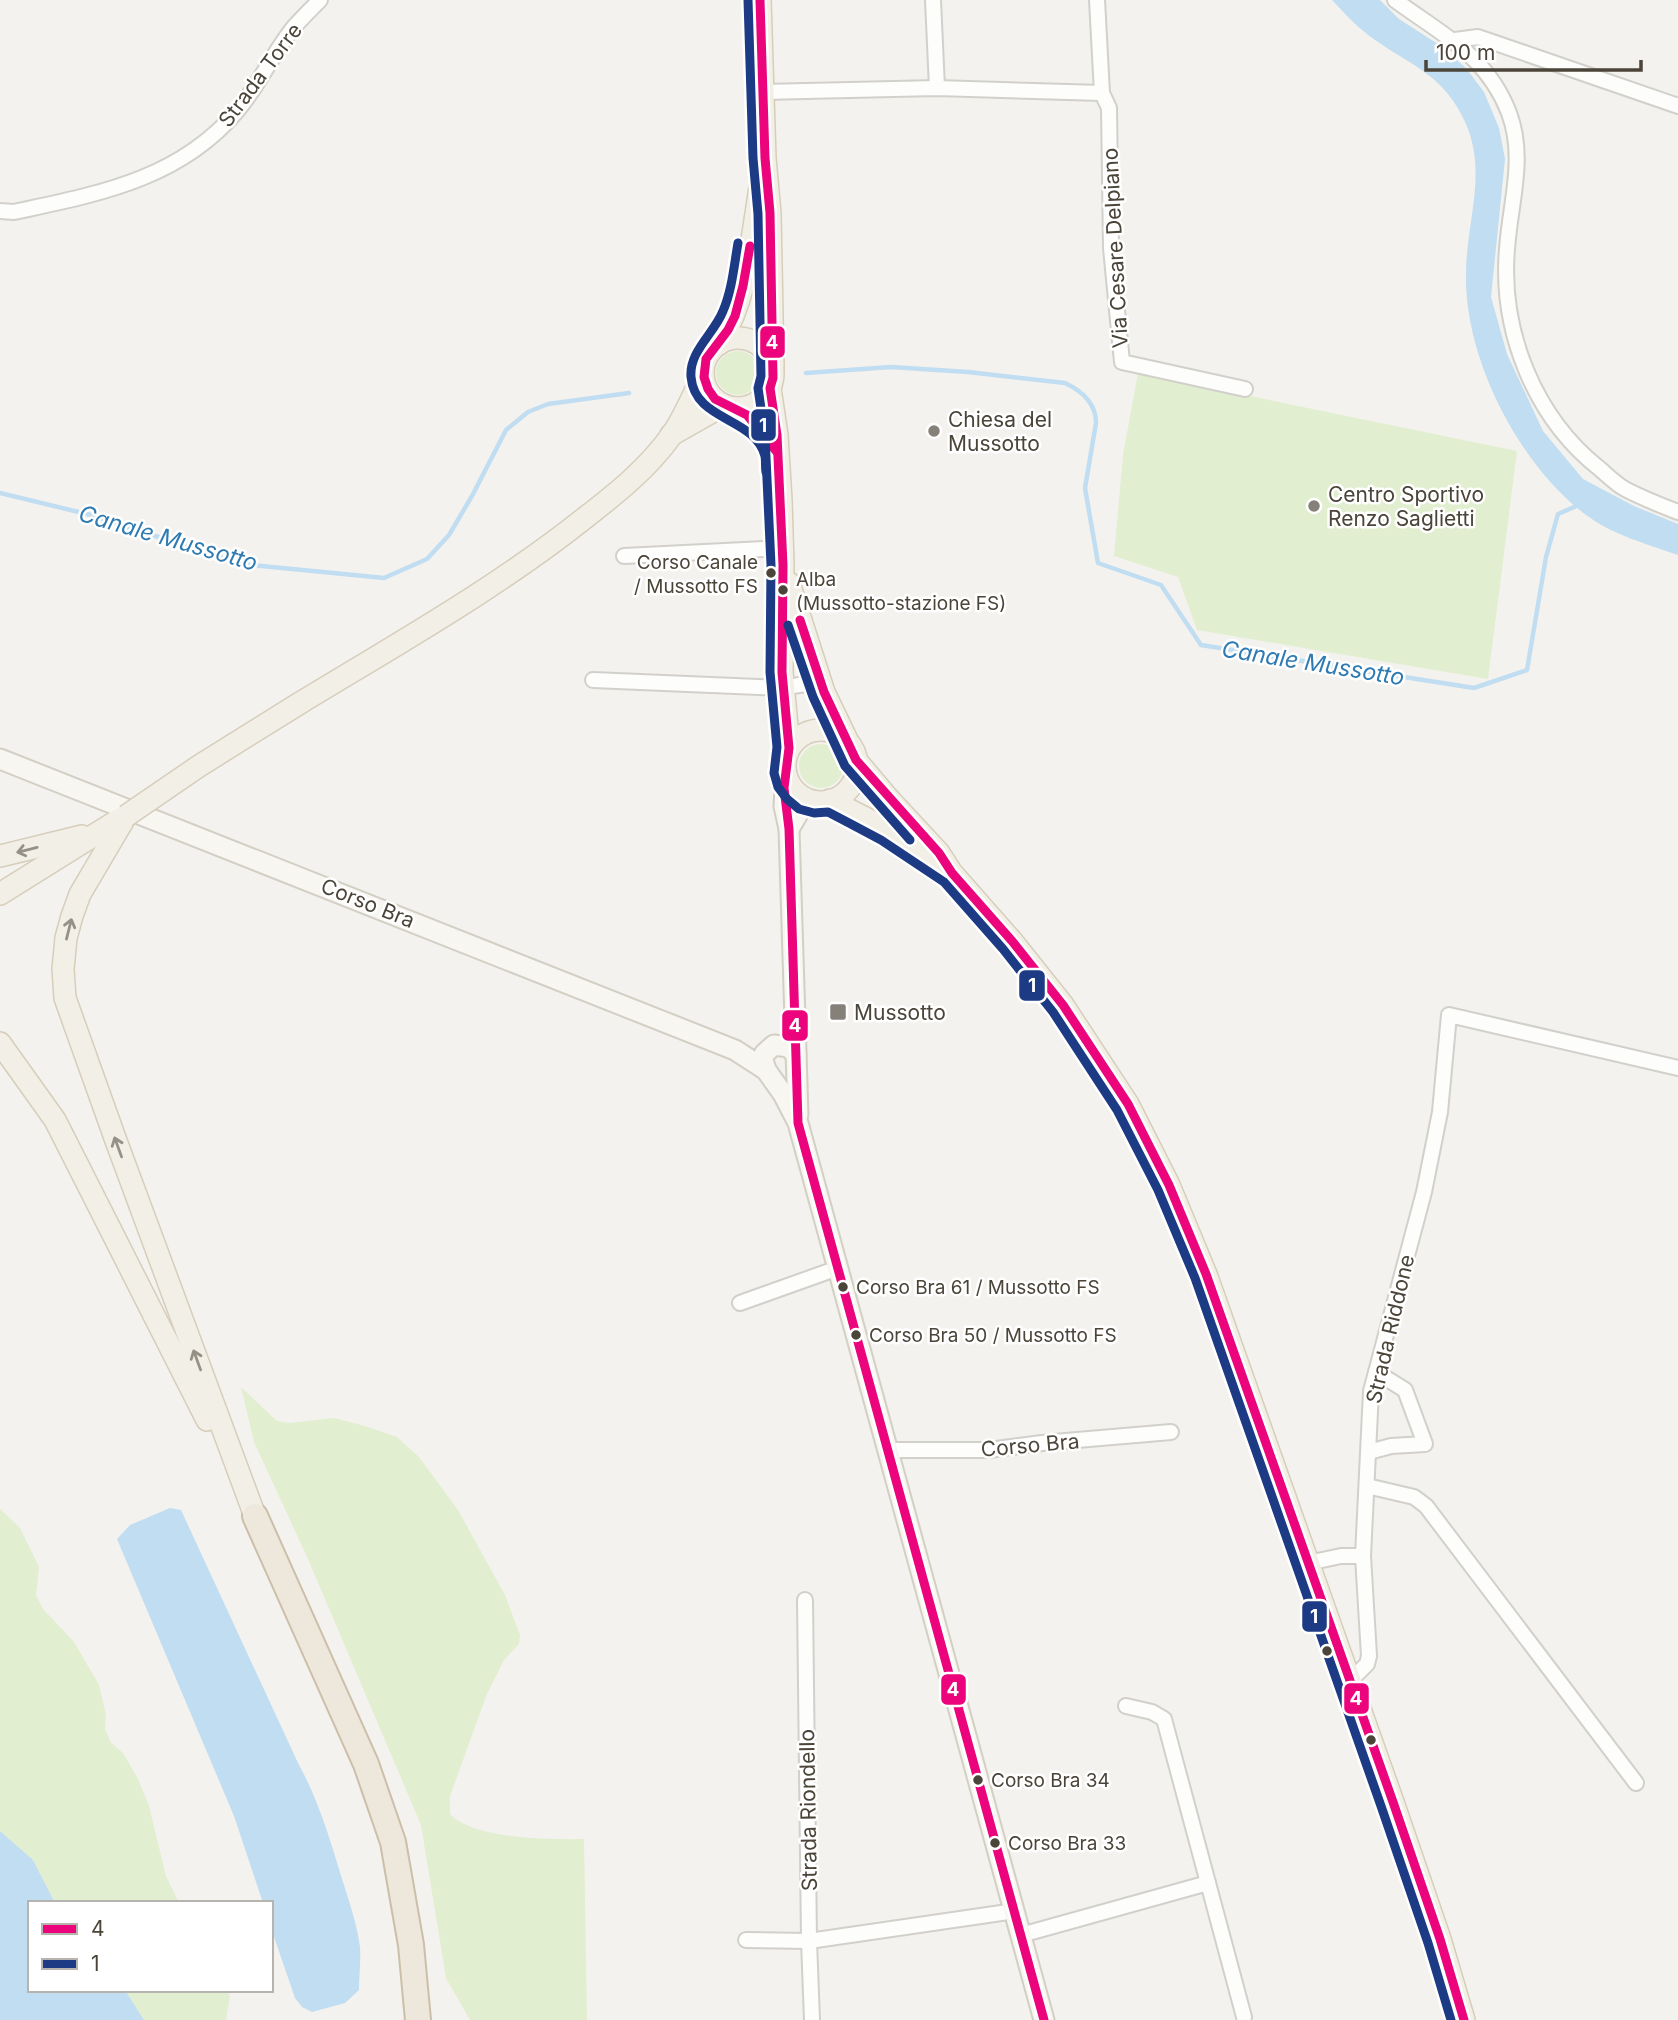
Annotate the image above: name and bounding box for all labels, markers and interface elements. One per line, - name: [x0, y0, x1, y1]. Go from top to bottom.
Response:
- street label: Strada Torre: [213, 18, 307, 132]
- scale bar: [1426, 28, 1641, 72]
- text: 100 m: [1436, 40, 1495, 65]
- street label: Via Cesare Delpiano: [1097, 147, 1133, 349]
- line badge: 4: [759, 325, 786, 359]
- text: 4: [766, 331, 778, 354]
- place label: Chiesa del Mussotto: [948, 407, 1052, 456]
- line badge: 1: [750, 408, 777, 442]
- text: 1: [759, 414, 767, 437]
- marker: Chiesa del Mussotto: [926, 423, 942, 439]
- place label: Centro Sportivo Renzo Saglietti: [1328, 482, 1484, 531]
- marker: Centro Sportivo Renzo Saglietti: [1306, 498, 1322, 514]
- water label: Canale Mussotto: [75, 499, 261, 577]
- place label: Corso Canale / Mussotto FS: [634, 551, 758, 598]
- marker: Corso Canale / Mussotto FS: [764, 566, 778, 580]
- place label: Alba (Mussotto-stazione FS): [796, 568, 1006, 615]
- marker: Alba (Mussotto-stazione FS): [776, 583, 790, 597]
- water label: Canale Mussotto: [1220, 635, 1406, 691]
- one-way arrow: [16, 843, 39, 857]
- street label: Corso Bra: [317, 873, 419, 933]
- one-way arrow: [62, 918, 76, 941]
- line badge: 1: [1018, 969, 1046, 1002]
- text: 1: [1028, 974, 1036, 997]
- place label: Mussotto: [854, 1000, 946, 1025]
- marker: Mussotto: [828, 1002, 848, 1022]
- line badge: 4: [781, 1009, 809, 1042]
- text: 4: [789, 1014, 801, 1037]
- one-way arrow: [111, 1136, 123, 1158]
- street label: Strada Riddone: [1361, 1252, 1419, 1406]
- place label: Corso Bra 61 / Mussotto FS: [856, 1276, 1100, 1299]
- marker: Corso Bra 61 / Mussotto FS: [836, 1280, 850, 1294]
- place label: Corso Bra 50 / Mussotto FS: [869, 1324, 1117, 1347]
- marker: Corso Bra 50 / Mussotto FS: [849, 1328, 863, 1342]
- one-way arrow: [190, 1350, 202, 1372]
- street label: Corso Bra: [980, 1428, 1080, 1462]
- line badge: 1: [1301, 1600, 1328, 1633]
- text: 1: [1310, 1605, 1318, 1628]
- unlabelled marker: [1320, 1644, 1334, 1658]
- line badge: 4: [940, 1673, 967, 1706]
- text: 4: [947, 1678, 959, 1701]
- line badge: 4: [1343, 1682, 1370, 1715]
- text: 4: [1350, 1687, 1362, 1710]
- street label: Strada Riondello: [794, 1729, 822, 1891]
- unlabelled marker: [1364, 1733, 1378, 1747]
- place label: Corso Bra 34: [991, 1769, 1110, 1792]
- marker: Corso Bra 34: [971, 1773, 985, 1787]
- place label: Corso Bra 33: [1008, 1832, 1126, 1855]
- marker: Corso Bra 33: [988, 1836, 1002, 1850]
- legend: [28, 1901, 273, 1992]
- text: 4: [91, 1916, 105, 1941]
- text: 1: [91, 1951, 100, 1976]

